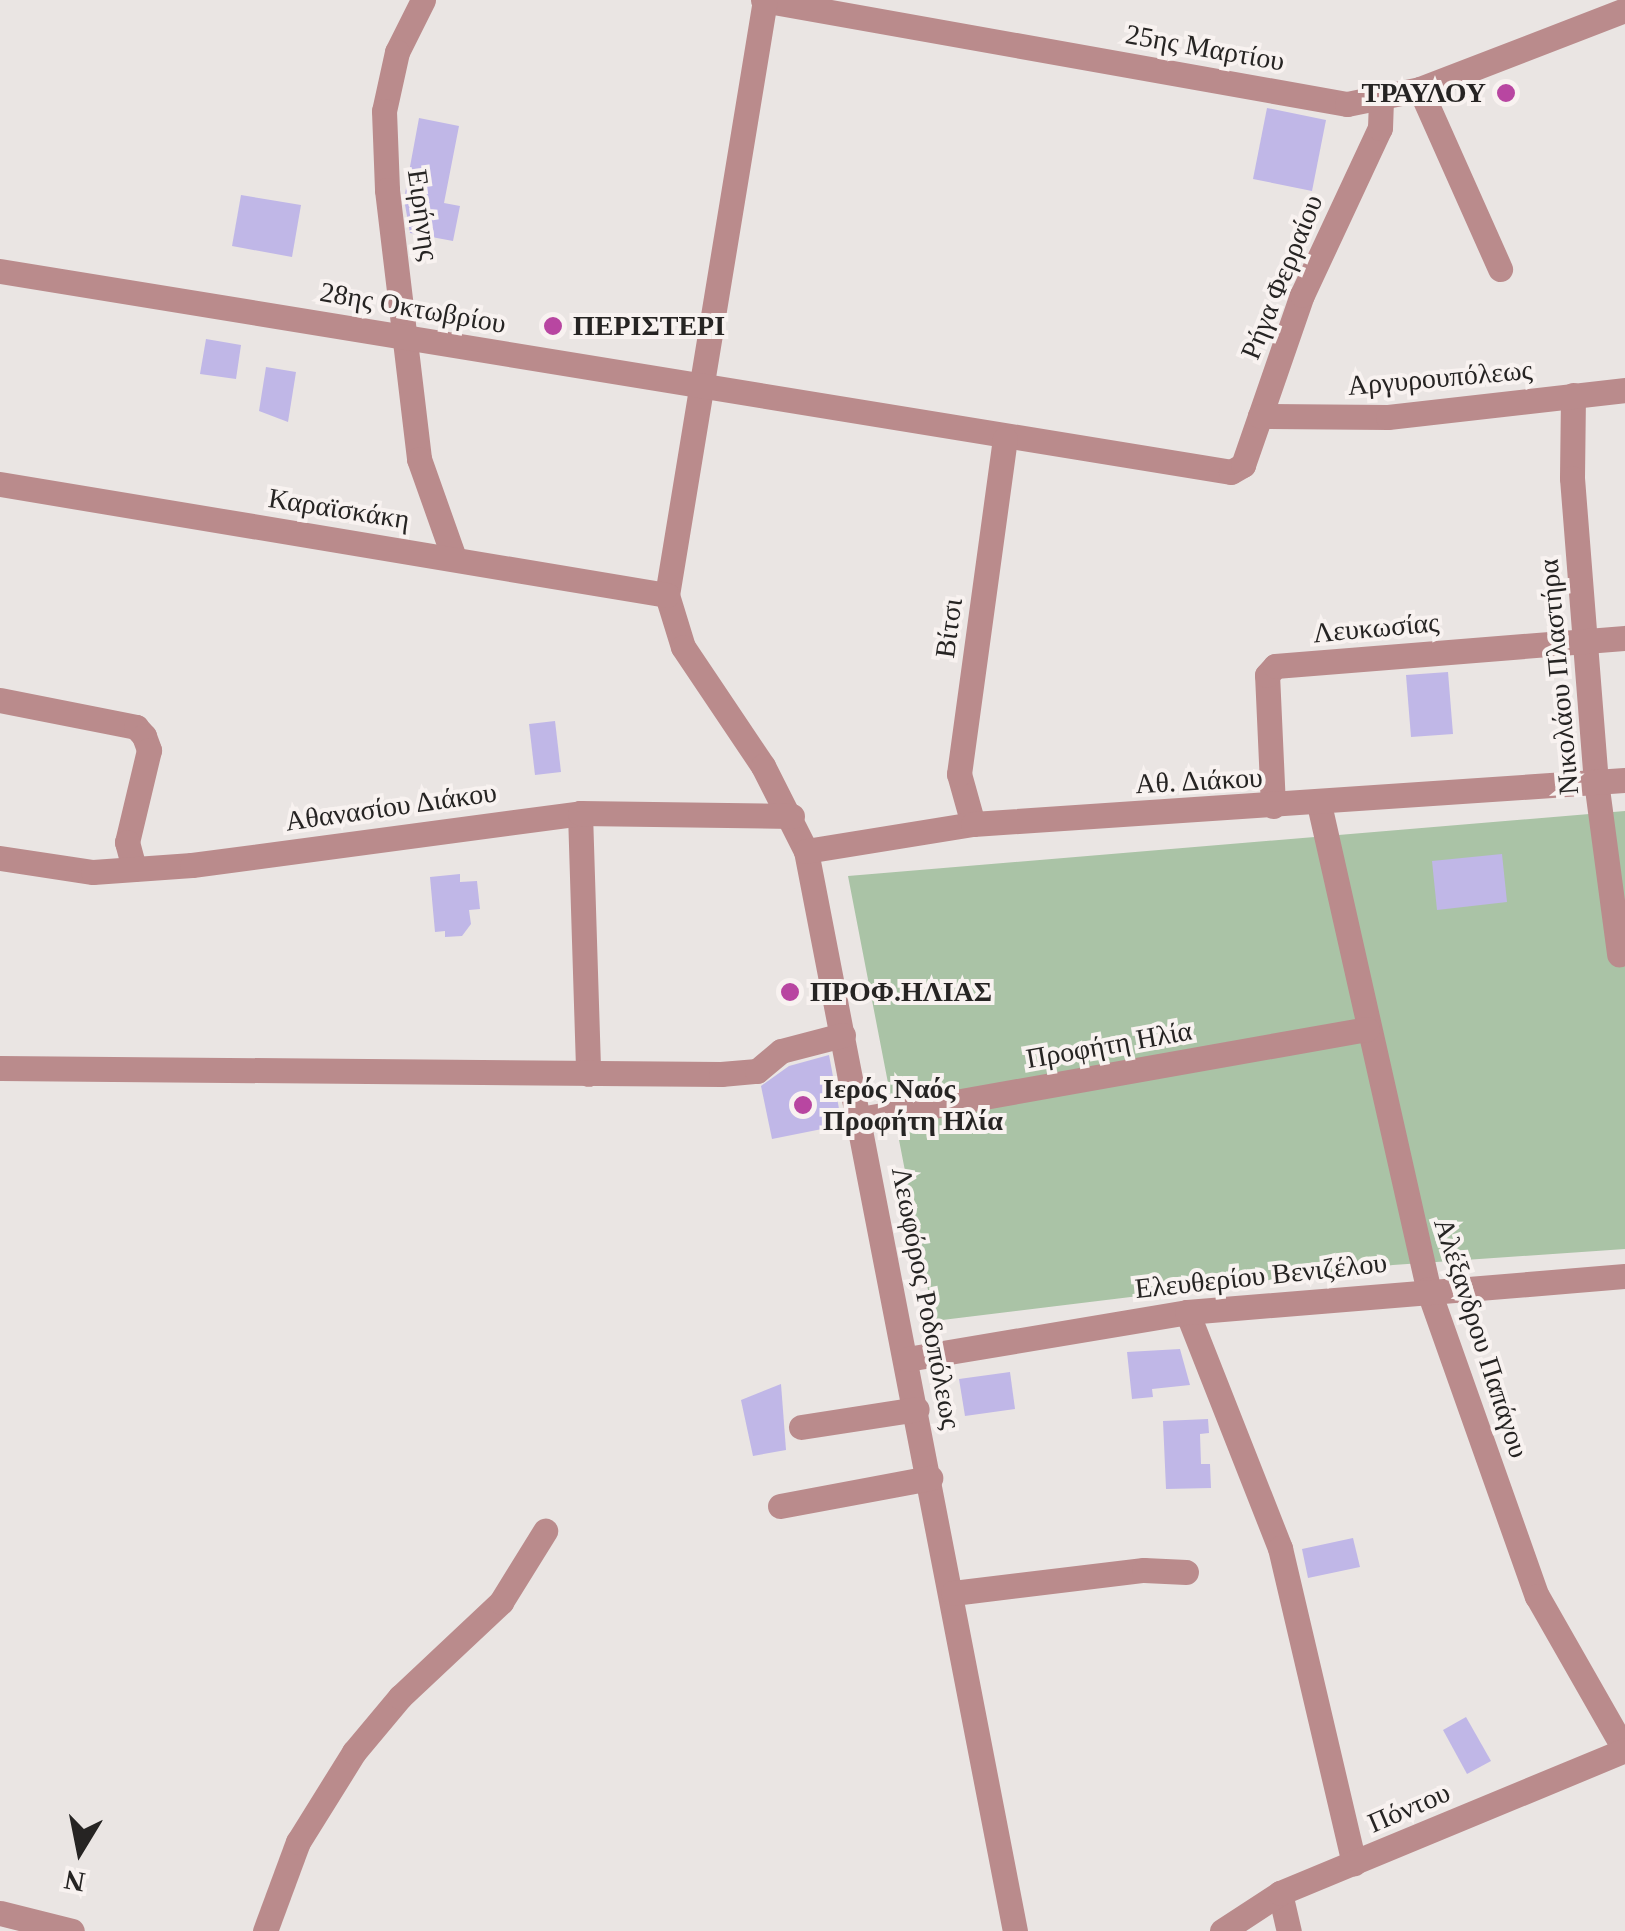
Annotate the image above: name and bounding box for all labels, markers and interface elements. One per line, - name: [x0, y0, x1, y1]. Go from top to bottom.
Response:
- street label: 25ης Μαρτίου: [1123, 17, 1287, 79]
- place label: ΤΡΑΥΛΟΥ: [1362, 76, 1486, 110]
- marker: ΤΡΑΥΛΟΥ: [1495, 82, 1517, 104]
- street label: Ειρήνης: [400, 167, 446, 263]
- street label: Ρήγα Φερραίου: [1234, 190, 1330, 364]
- street label: 28ης Οκτωβρίου: [317, 275, 509, 341]
- place label: ΠΕΡΙΣΤΕΡΙ: [573, 309, 725, 343]
- marker: ΠΕΡΙΣΤΕΡΙ: [542, 315, 564, 337]
- street label: Αργυρουπόλεως: [1346, 353, 1534, 403]
- street label: Καραϊσκάκη: [266, 481, 412, 537]
- street label: Νικολάου Πλαστήρα: [1532, 558, 1586, 796]
- street label: Βίτσι: [928, 596, 970, 660]
- street label: Λευκωσίας: [1311, 606, 1441, 650]
- street label: Αθ. Διάκου: [1134, 761, 1264, 801]
- street label: Αθανασίου Διάκου: [282, 775, 500, 839]
- place label: ΠΡΟΦ.ΗΛΙΑΣ: [810, 975, 992, 1009]
- marker: ΠΡΟΦ.ΗΛΙΑΣ: [779, 981, 801, 1003]
- street label: Προφήτη Ηλία: [1023, 1014, 1195, 1076]
- place label: Ιερός Ναός Προφήτη Ηλία: [823, 1072, 1003, 1138]
- marker: Ιερός Ναός Προφήτη Ηλία: [792, 1094, 814, 1116]
- street label: Λεωφόρος Ροδοπόλεως: [884, 1164, 968, 1432]
- street label: Αλέξανδρου Παπάγου: [1426, 1214, 1536, 1462]
- street label: Ελευθερίου Βενιζέλου: [1133, 1246, 1389, 1306]
- street label: Πόντου: [1363, 1776, 1455, 1840]
- north arrow: [30, 1801, 130, 1901]
- text: N: [62, 1864, 87, 1898]

